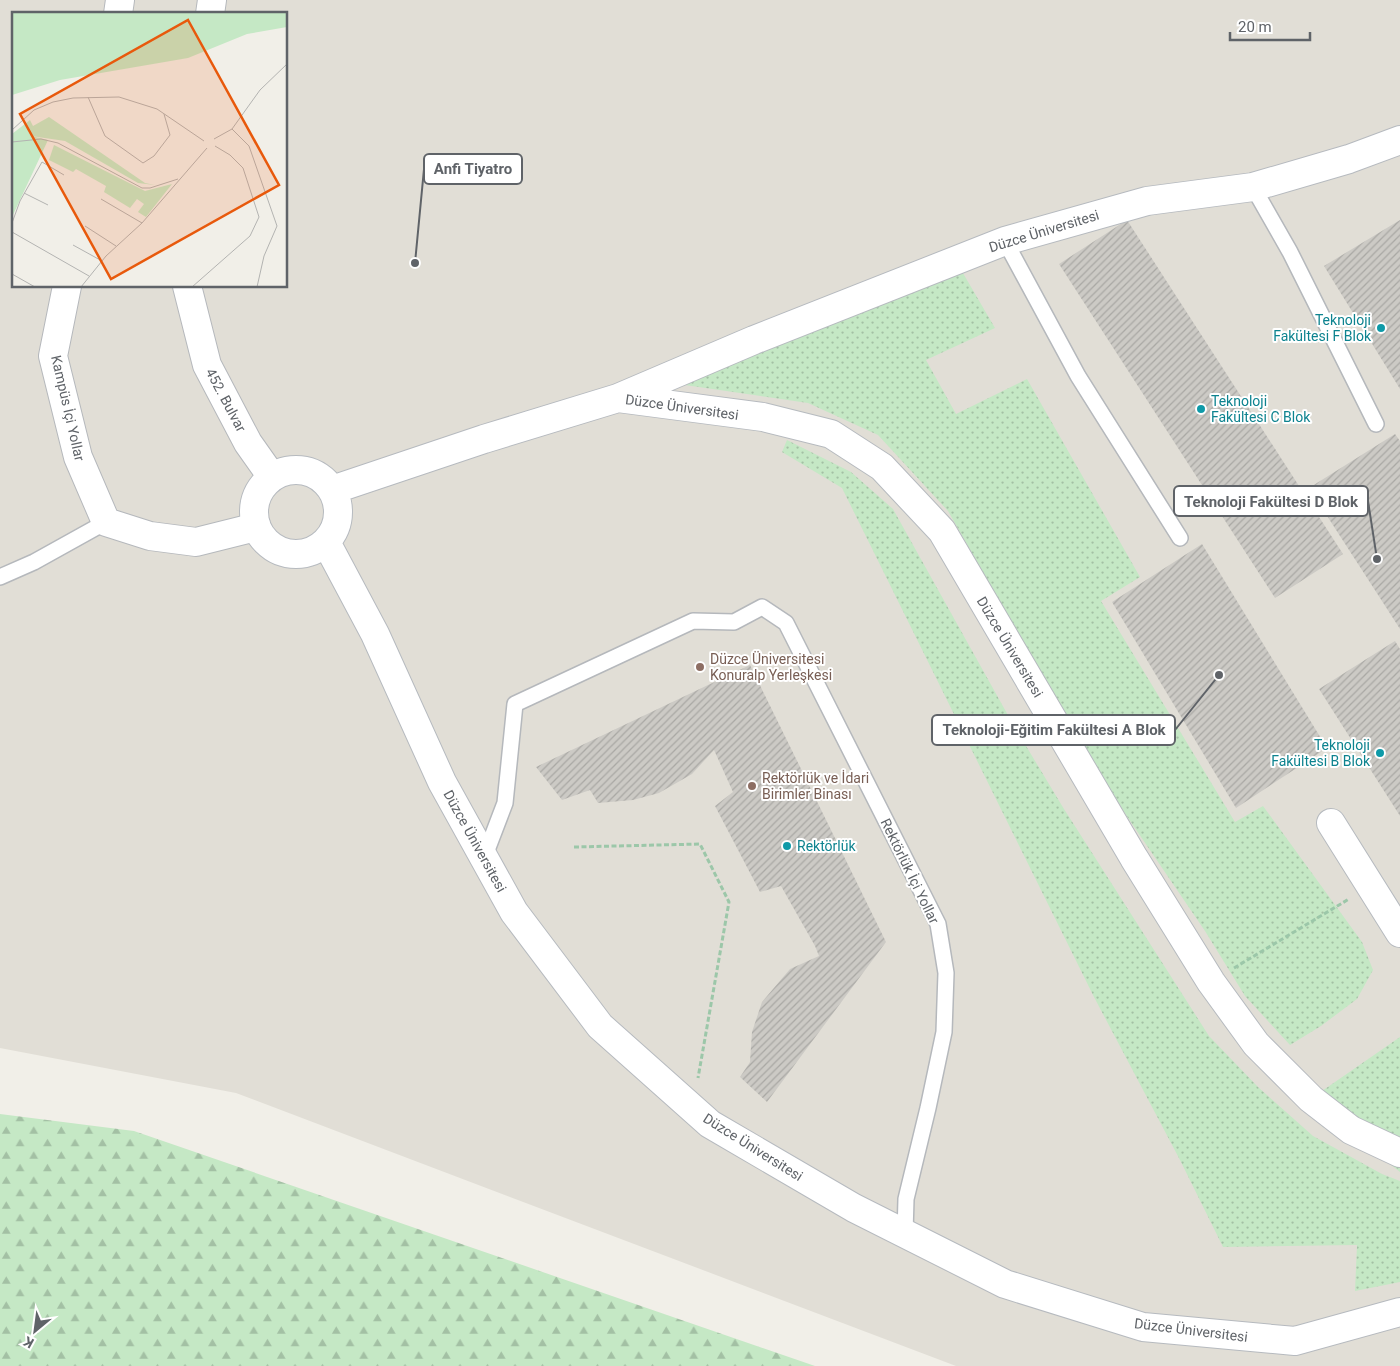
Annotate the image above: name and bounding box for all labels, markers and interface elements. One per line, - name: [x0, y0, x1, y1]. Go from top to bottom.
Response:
- scale bar: [1230, 10, 1310, 42]
- inset map: [12, 12, 288, 288]
- text: 20 m: [1238, 18, 1272, 36]
- callout: Anfi Tiyatro: [424, 154, 522, 184]
- text: Anfi Tiyatro: [434, 160, 512, 178]
- street label: Düzce Üniversitesi: [987, 207, 1101, 255]
- place label: Teknoloji Fakültesi F Blok: [1273, 312, 1372, 344]
- marker: Teknoloji Fakültesi F Blok: [1375, 322, 1387, 334]
- street label: Kampüs İçi Yollar: [48, 354, 88, 463]
- street label: 452. Bulvar: [203, 365, 250, 435]
- street label: Düzce Üniversitesi: [624, 391, 740, 423]
- place label: Teknoloji Fakültesi C Blok: [1211, 393, 1311, 425]
- marker: Teknoloji Fakültesi C Blok: [1195, 403, 1207, 415]
- callout: Teknoloji Fakültesi D Blok: [1174, 486, 1368, 516]
- text: Teknoloji Fakültesi D Blok: [1184, 493, 1359, 511]
- street label: Düzce Üniversitesi: [974, 594, 1046, 700]
- place label: Düzce Üniversitesi Konuralp Yerleşkesi: [710, 651, 832, 683]
- marker: Düzce Üniversitesi Konuralp Yerleşkesi: [694, 661, 706, 673]
- callout: Teknoloji-Eğitim Fakültesi A Blok: [932, 715, 1175, 745]
- text: Teknoloji-Eğitim Fakültesi A Blok: [942, 721, 1167, 739]
- place label: Teknoloji Fakültesi B Blok: [1271, 737, 1371, 769]
- marker: Teknoloji Fakültesi B Blok: [1374, 747, 1386, 759]
- place label: Rektörlük ve İdari Birimler Binası: [762, 770, 869, 802]
- marker: Rektörlük ve İdari Birimler Binası: [746, 780, 758, 792]
- street label: Düzce Üniversitesi: [440, 787, 510, 895]
- street label: Rektörlük İçi Yollar: [878, 816, 943, 926]
- place label: Rektörlük: [797, 838, 856, 854]
- marker: Rektörlük: [781, 840, 793, 852]
- street label: Düzce Üniversitesi: [700, 1110, 806, 1184]
- north arrow: [10, 1306, 60, 1356]
- street label: Düzce Üniversitesi: [1133, 1315, 1249, 1345]
- text: K: [21, 1333, 36, 1352]

